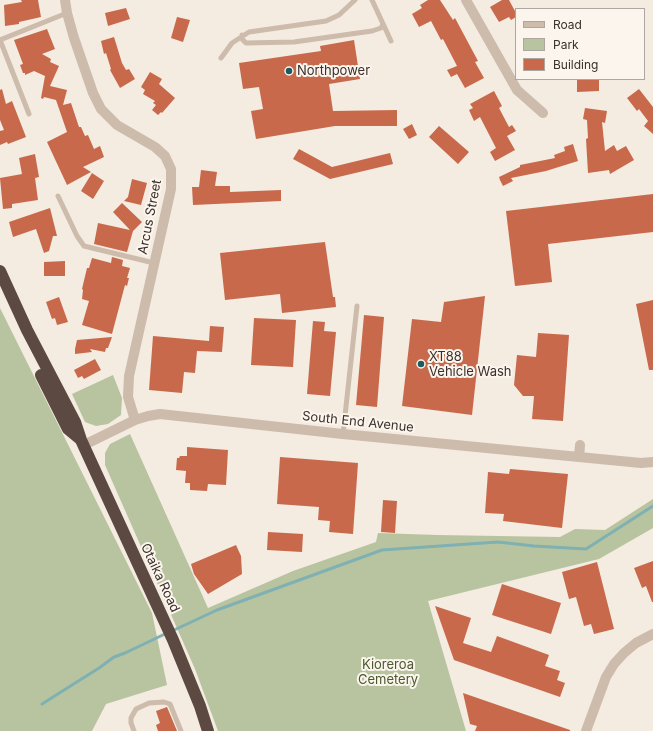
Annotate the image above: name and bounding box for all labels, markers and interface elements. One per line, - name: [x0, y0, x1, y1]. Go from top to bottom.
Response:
- legend: [515, 8, 645, 80]
- text: Road: [553, 17, 582, 32]
- text: Park: [553, 37, 579, 52]
- text: Building: [553, 57, 598, 72]
- place label: Northpower: [297, 63, 370, 79]
- marker: Northpower: [284, 66, 294, 76]
- street label: Arcus Street: [135, 178, 165, 256]
- place label: XT88 Vehicle Wash: [429, 349, 512, 380]
- marker: XT88 Vehicle Wash: [416, 359, 426, 369]
- street label: South End Avenue: [301, 408, 415, 436]
- street label: Otaika Road: [137, 541, 183, 615]
- park label: Kioreroa Cemetery: [358, 657, 418, 688]

